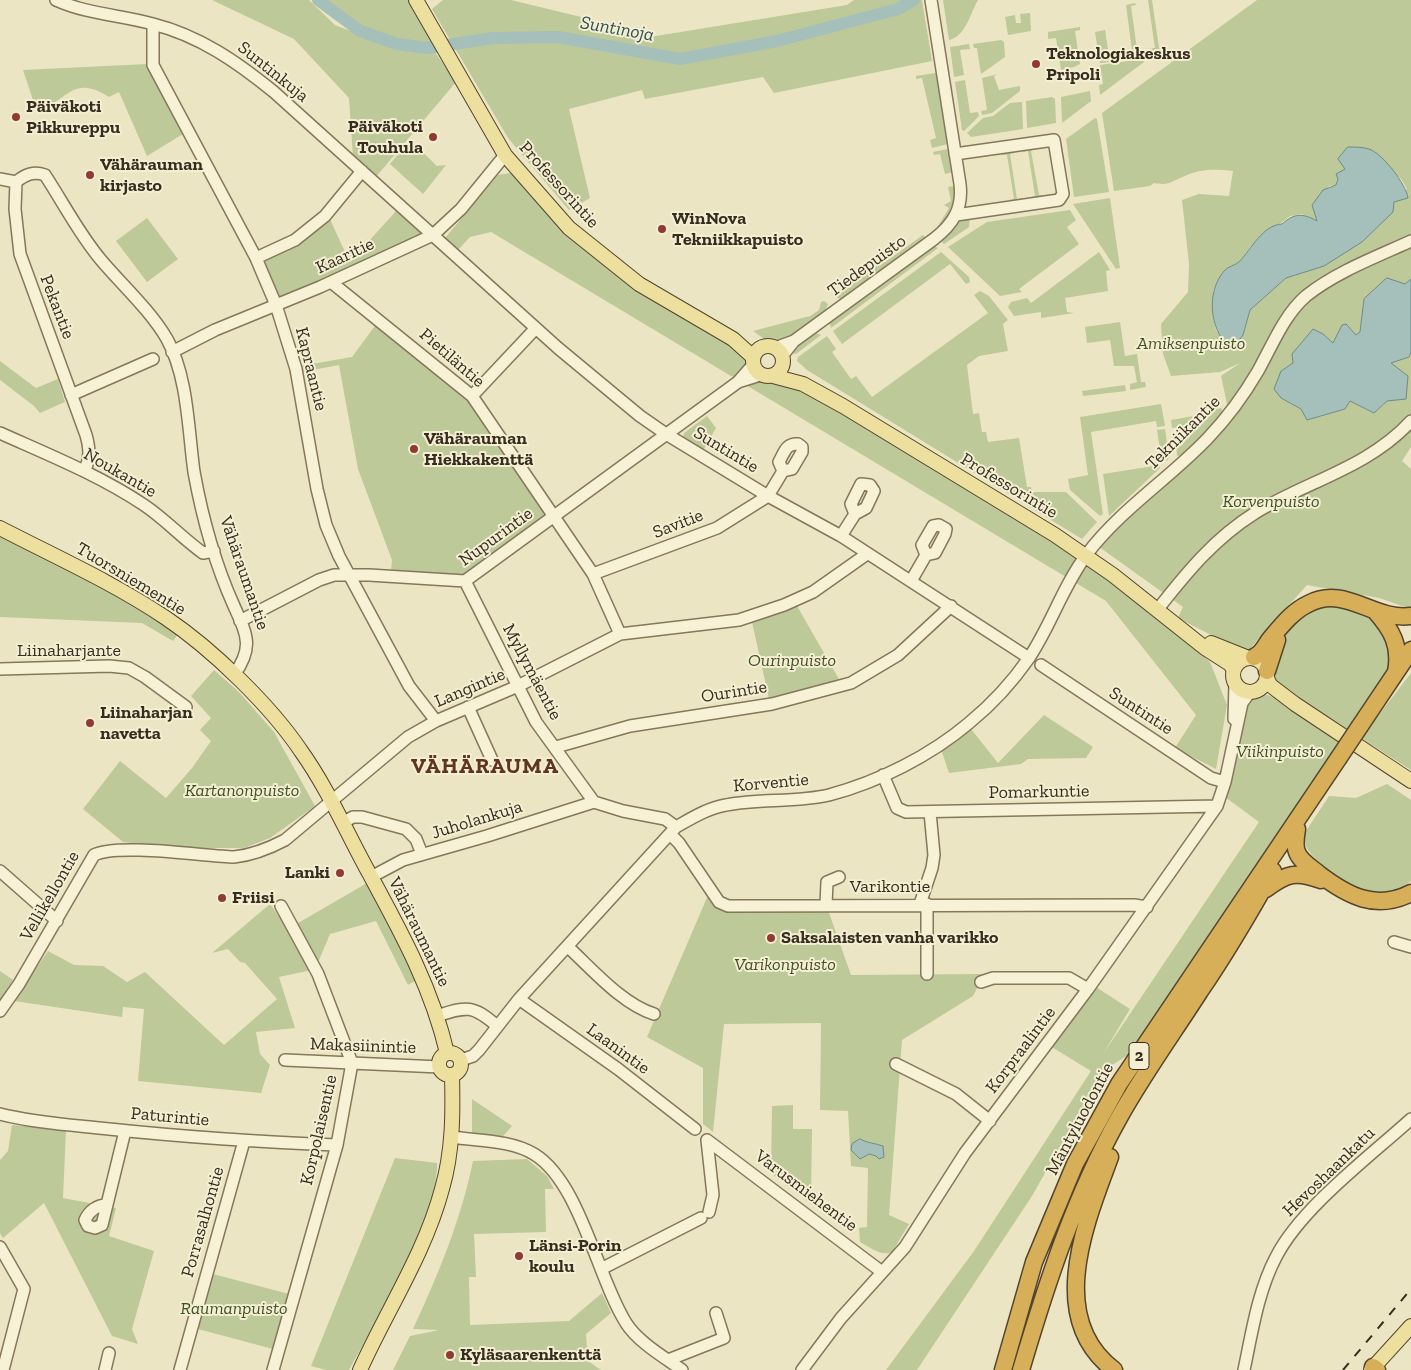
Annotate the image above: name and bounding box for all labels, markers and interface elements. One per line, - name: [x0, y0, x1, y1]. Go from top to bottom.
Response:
- water label: Suntinoja: [578, 11, 656, 47]
- street label: Suntinkuja: [233, 37, 313, 107]
- place label: Teknologiakeskus Pripoli: [1046, 43, 1190, 86]
- marker: Teknologiakeskus Pripoli: [1030, 58, 1042, 70]
- place label: Päiväkoti Pikkureppu: [26, 96, 120, 138]
- marker: Päiväkoti Pikkureppu: [10, 111, 22, 123]
- place label: Päiväkoti Touhula: [348, 116, 423, 158]
- marker: Päiväkoti Touhula: [427, 131, 439, 143]
- street label: Professorintie: [514, 137, 604, 233]
- place label: Vähärauman kirjasto: [100, 154, 203, 196]
- marker: Vähärauman kirjasto: [84, 169, 96, 181]
- place label: WinNova Tekniikkapuisto: [672, 208, 803, 250]
- marker: WinNova Tekniikkapuisto: [656, 223, 668, 235]
- street label: Tiedepuisto: [824, 230, 910, 302]
- street label: Kaaritie: [312, 233, 378, 279]
- street label: Pekantie: [35, 272, 79, 342]
- street label: Pietiläntie: [415, 324, 489, 392]
- street label: Kapraantie: [290, 325, 332, 413]
- park label: Amiksenpuisto: [1137, 333, 1245, 355]
- street label: Tekniikantie: [1141, 391, 1225, 475]
- street label: Suntintie: [689, 422, 763, 478]
- place label: Vähärauman Hiekkakenttä: [424, 428, 533, 470]
- street label: Noukantie: [80, 443, 160, 503]
- marker: Vähärauman Hiekkakenttä: [408, 443, 420, 455]
- street label: Professorintie: [957, 449, 1061, 523]
- park label: Korvenpuisto: [1222, 491, 1320, 513]
- street label: Nupurintie: [455, 503, 537, 571]
- street label: Savitie: [650, 505, 706, 543]
- street label: Vähäraumantie: [214, 513, 274, 633]
- street label: Tuorsniementie: [72, 538, 190, 620]
- street label: Myllymäentie: [498, 620, 566, 724]
- street label: Liinaharjante: [17, 640, 121, 662]
- park label: Ourinpuisto: [748, 650, 836, 672]
- street label: Langintie: [432, 664, 508, 712]
- street label: Ourintie: [700, 676, 768, 708]
- street label: Suntintie: [1105, 682, 1177, 740]
- place label: Liinaharjan navetta: [100, 702, 193, 744]
- marker: Liinaharjan navetta: [84, 717, 96, 729]
- park label: Viikinpuisto: [1236, 741, 1324, 763]
- district label: VÄHÄRAUMA: [410, 754, 560, 780]
- street label: Korventie: [732, 769, 810, 797]
- park label: Kartanonpuisto: [185, 780, 299, 802]
- street label: Pomarkuntie: [988, 780, 1090, 804]
- street label: Juholankuja: [429, 796, 525, 844]
- street label: Vellikellontie: [16, 847, 84, 945]
- place label: Lanki: [285, 862, 330, 884]
- marker: Lanki: [334, 867, 346, 879]
- street label: Vähäraumantie: [383, 874, 455, 990]
- street label: Varikontie: [850, 876, 930, 898]
- place label: Friisi: [232, 887, 275, 909]
- marker: Friisi: [216, 892, 228, 904]
- place label: Saksalaisten vanha varikko: [781, 927, 998, 949]
- marker: Saksalaisten vanha varikko: [765, 932, 777, 944]
- park label: Varikonpuisto: [734, 954, 836, 976]
- street label: Korpraalintie: [981, 1002, 1061, 1098]
- street label: Laanintie: [582, 1019, 654, 1079]
- street label: Makasiinintie: [310, 1033, 416, 1059]
- road number: 2: [1129, 1042, 1149, 1070]
- street label: Mäntyluodontie: [1041, 1059, 1119, 1179]
- street label: Korpolaisentie: [296, 1073, 342, 1187]
- street label: Paturintie: [130, 1103, 210, 1131]
- street label: Hevoshaankatu: [1278, 1123, 1380, 1221]
- street label: Varusmiehentie: [750, 1145, 862, 1237]
- street label: Porrasalhontie: [177, 1164, 229, 1280]
- place label: Länsi-Porin koulu: [529, 1235, 622, 1278]
- marker: Länsi-Porin koulu: [513, 1250, 525, 1262]
- park label: Raumanpuisto: [180, 1298, 288, 1320]
- place label: Kyläsaarenkenttä: [460, 1344, 601, 1366]
- marker: Kyläsaarenkenttä: [444, 1349, 456, 1361]

